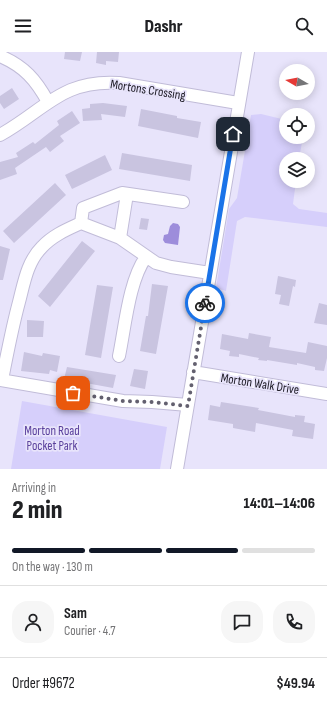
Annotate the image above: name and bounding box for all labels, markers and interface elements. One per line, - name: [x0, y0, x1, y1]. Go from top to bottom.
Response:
- icon: menu: [12, 15, 34, 37]
- icon: search: [293, 15, 315, 37]
- text: Dashr: [144, 16, 183, 37]
- north arrow: [279, 64, 315, 100]
- map controls: [279, 64, 315, 188]
- street label: Mortons Crossing: [109, 76, 187, 104]
- button: locate: [279, 108, 315, 144]
- pin: [216, 117, 250, 151]
- icon: home: [222, 123, 244, 145]
- button: layers: [279, 152, 315, 188]
- courier: [185, 283, 225, 323]
- icon: bike: [194, 292, 216, 314]
- street label: Morton Walk Drive: [219, 370, 300, 398]
- pin: [56, 376, 90, 410]
- icon: bag: [62, 382, 84, 404]
- park label: Morton Road Pocket Park: [24, 423, 80, 454]
- text: Arriving in: [12, 480, 56, 496]
- text: 14:01–14:06: [243, 494, 315, 513]
- text: 2 min: [12, 495, 62, 526]
- text: On the way · 130 m: [12, 559, 93, 575]
- button: person: [12, 601, 54, 643]
- button: chat: [221, 601, 263, 643]
- button: phone: [273, 601, 315, 643]
- text: Sam: [64, 604, 87, 623]
- text: Courier · 4.7: [64, 623, 116, 639]
- text: Order #9672: [12, 674, 75, 693]
- text: $49.94: [276, 674, 315, 693]

